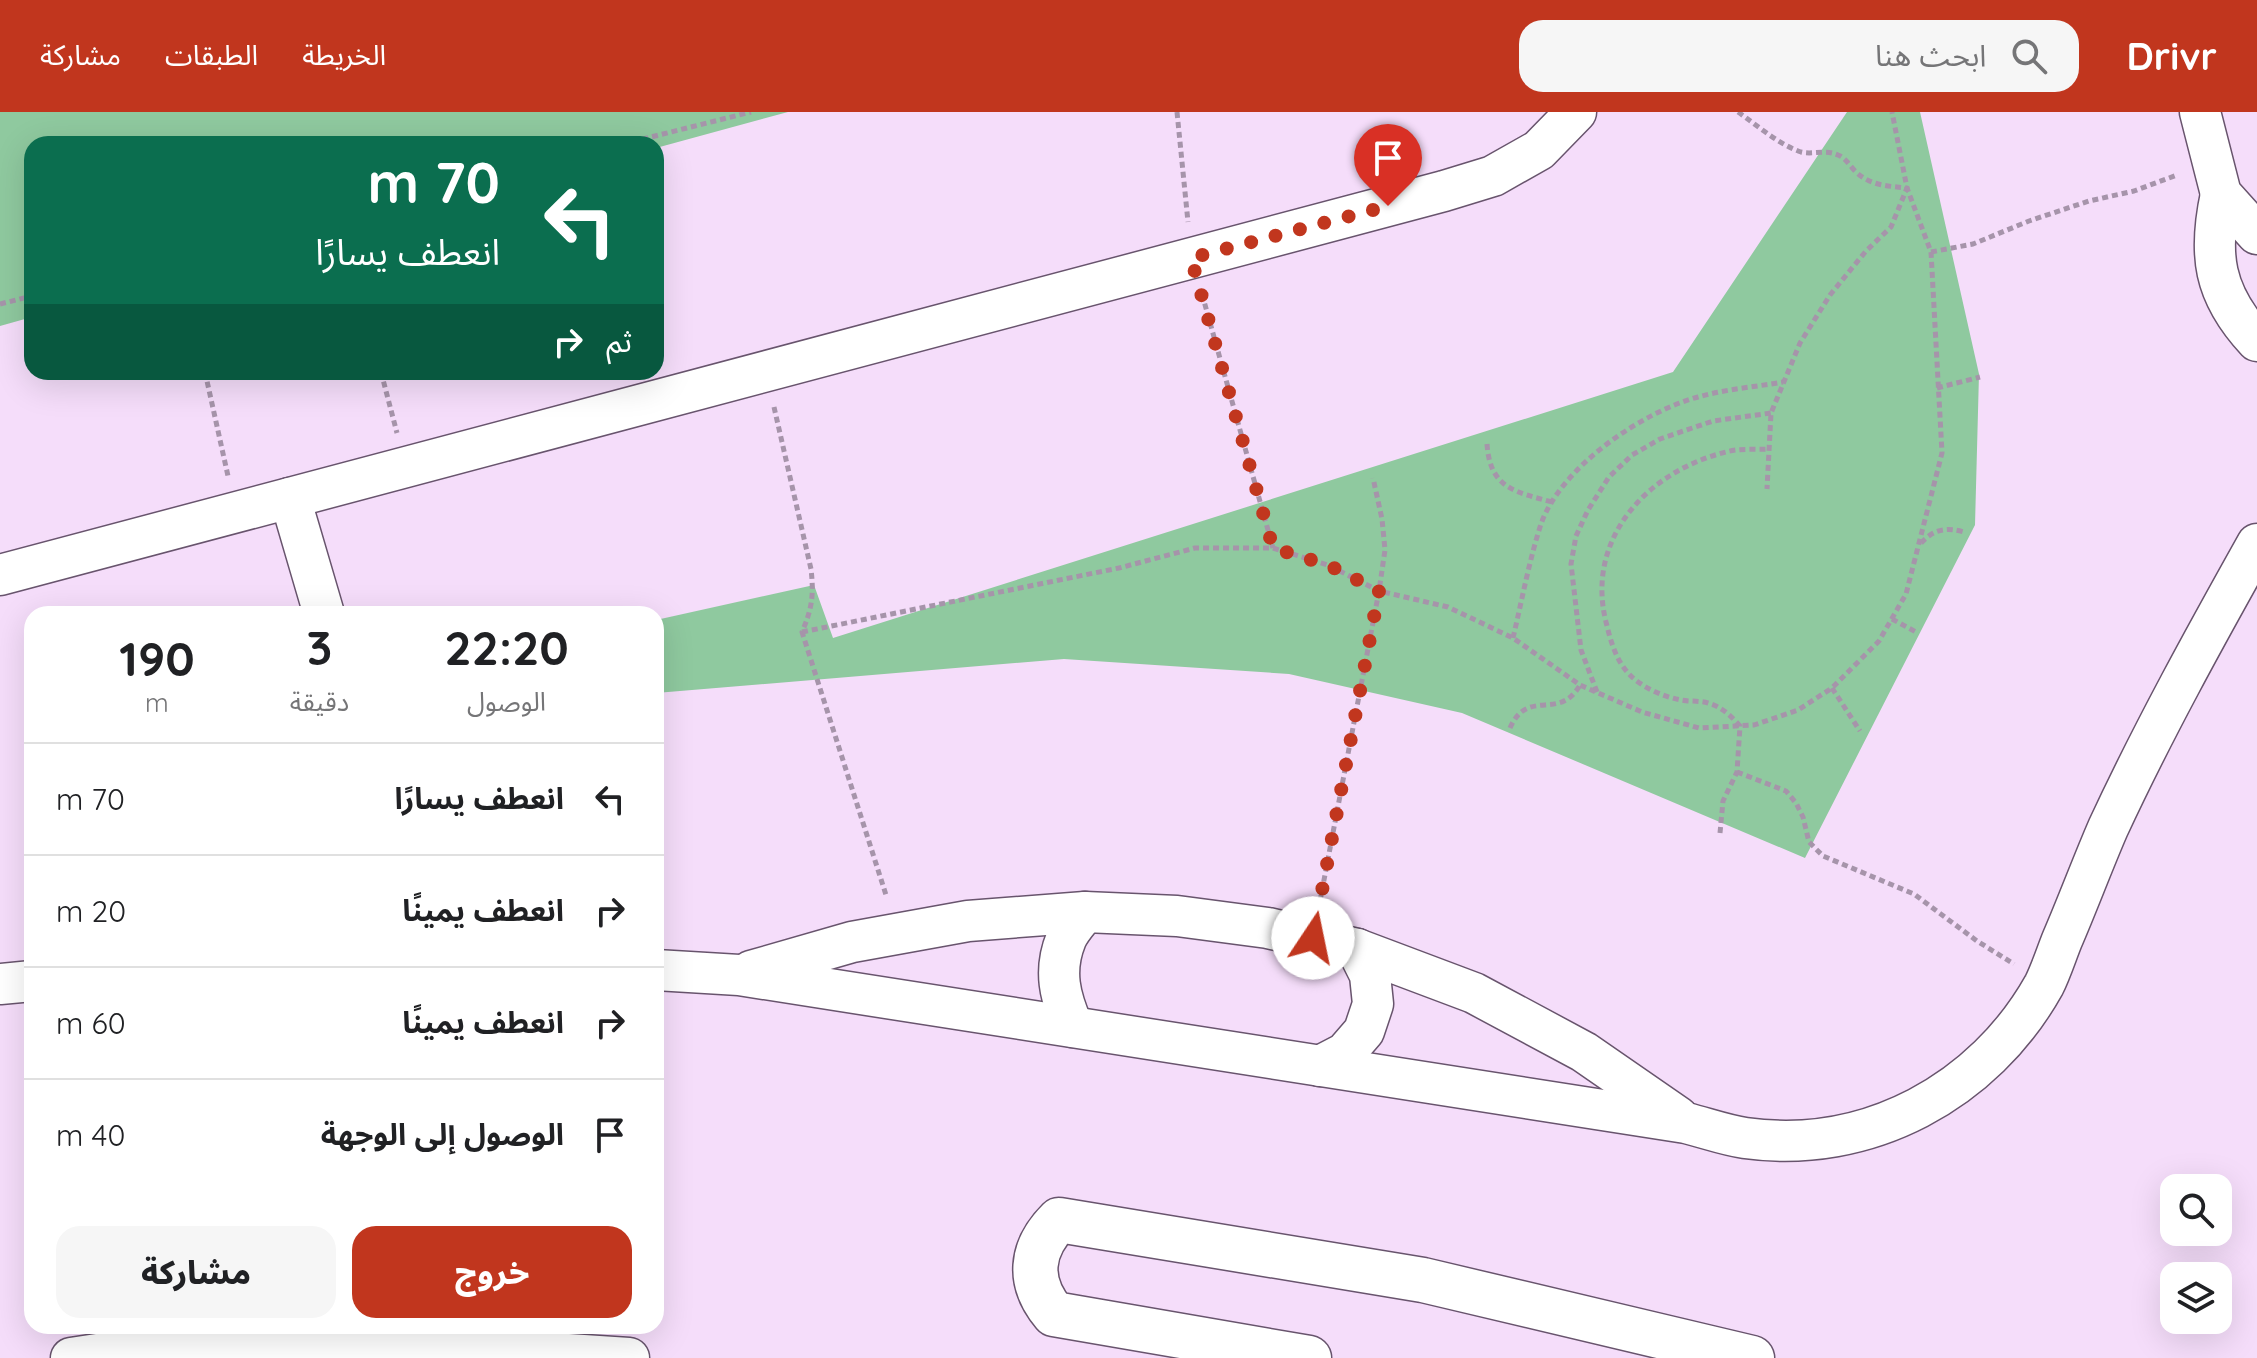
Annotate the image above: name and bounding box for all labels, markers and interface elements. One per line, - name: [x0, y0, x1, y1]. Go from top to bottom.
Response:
- search box: [1519, 20, 2079, 92]
- text: Drivr: [2127, 32, 2217, 80]
- icon: search: [2007, 34, 2051, 78]
- text: ابحث هنا: [1875, 36, 1987, 74]
- text: مشاركة: [40, 37, 121, 72]
- text: الطبقات: [165, 37, 258, 72]
- text: الخريطة: [302, 37, 386, 72]
- pin: [1354, 124, 1422, 206]
- icon: arrive: [1366, 136, 1410, 180]
- text: 70 m: [368, 147, 500, 217]
- icon: left: [528, 168, 632, 272]
- text: انعطف يسارًا: [315, 229, 500, 274]
- icon: right: [546, 320, 590, 364]
- text: ثم: [606, 322, 632, 360]
- text: 3: [307, 617, 332, 677]
- text: 22:20: [444, 617, 569, 677]
- text: 190: [119, 628, 195, 688]
- text: دقيقة: [290, 685, 349, 718]
- text: الوصول: [467, 685, 546, 718]
- text: m: [145, 686, 169, 719]
- icon: left: [588, 777, 632, 821]
- text: انعطف يسارًا: [394, 779, 564, 817]
- text: 70 m: [56, 780, 125, 818]
- icon: right: [588, 889, 632, 933]
- text: انعطف يمينًا: [402, 891, 564, 929]
- text: 20 m: [56, 892, 126, 930]
- position arrow: [1271, 896, 1355, 980]
- icon: right: [588, 1001, 632, 1045]
- text: انعطف يمينًا: [402, 1003, 564, 1041]
- text: 60 m: [56, 1004, 126, 1042]
- icon: arrive: [588, 1113, 632, 1157]
- text: الوصول إلى الوجهة: [321, 1115, 564, 1153]
- text: 40 m: [56, 1116, 125, 1154]
- map controls: [2160, 1174, 2232, 1334]
- button: search: [2160, 1174, 2232, 1246]
- button: مشاركة: [56, 1226, 336, 1318]
- button: خروج: [352, 1226, 632, 1318]
- button: layers: [2160, 1262, 2232, 1334]

